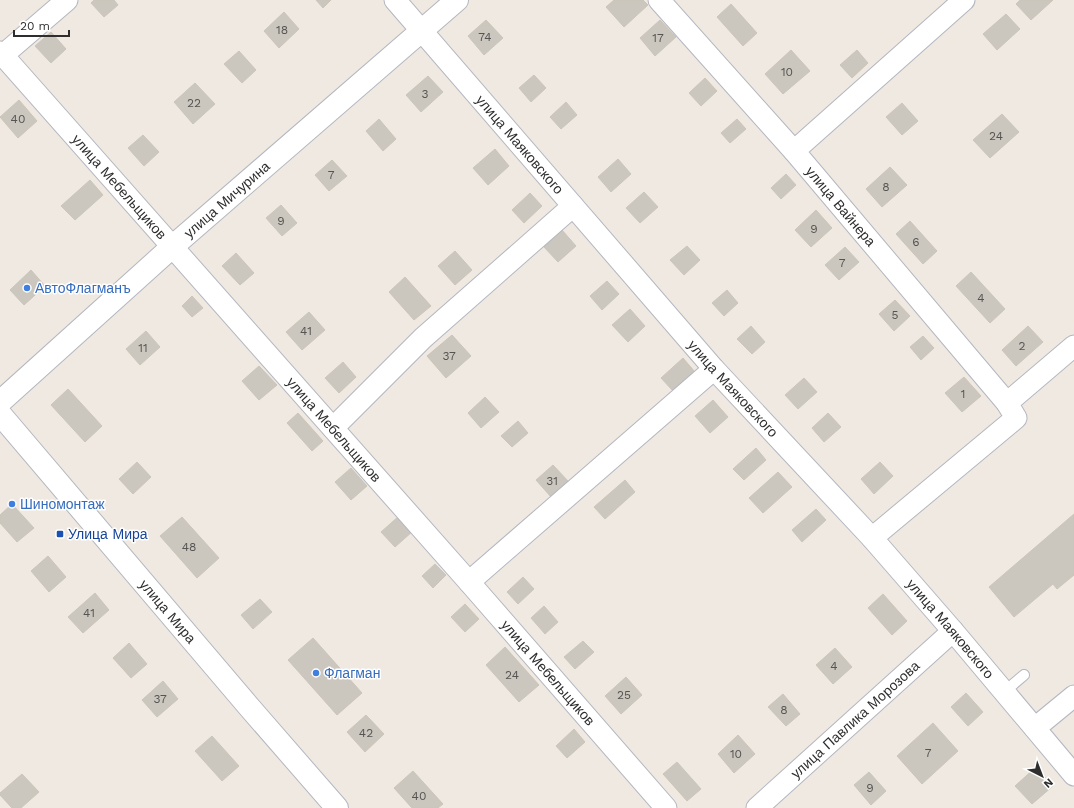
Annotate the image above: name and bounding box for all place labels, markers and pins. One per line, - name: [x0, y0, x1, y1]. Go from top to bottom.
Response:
- place label: АвтоФлагманъ: [35, 280, 131, 296]
- marker: АвтоФлагманъ: [22, 283, 32, 293]
- place label: Шиномонтаж: [20, 496, 105, 512]
- marker: Шиномонтаж: [7, 499, 17, 509]
- place label: Улица Мира: [68, 526, 148, 542]
- marker: Улица Мира: [55, 529, 65, 539]
- place label: Флагман: [324, 665, 380, 681]
- marker: Флагман: [311, 668, 321, 678]

